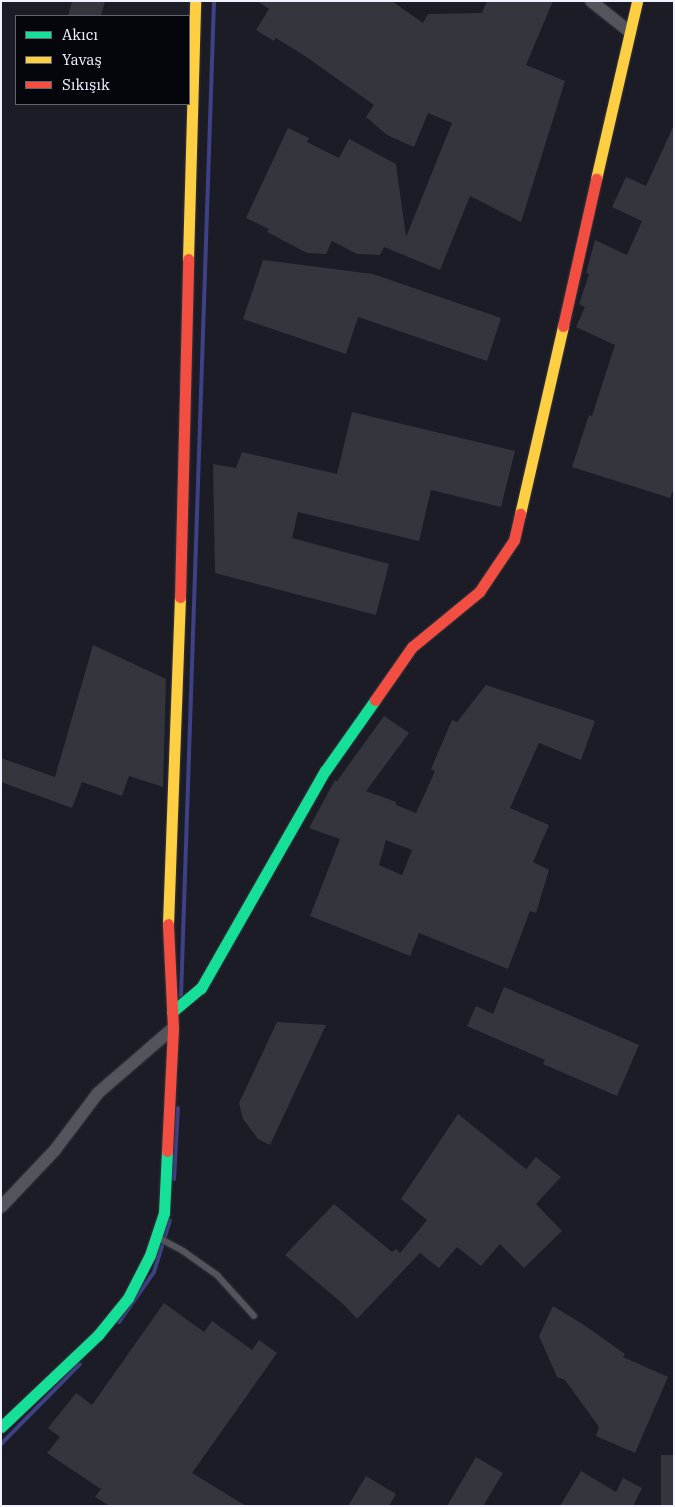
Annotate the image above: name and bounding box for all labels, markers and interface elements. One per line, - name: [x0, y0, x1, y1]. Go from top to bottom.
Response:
- legend: [15, 15, 190, 105]
- text: Akıcı: [62, 25, 98, 44]
- text: Yavaş: [62, 50, 102, 69]
- text: Sıkışık: [62, 75, 110, 94]

